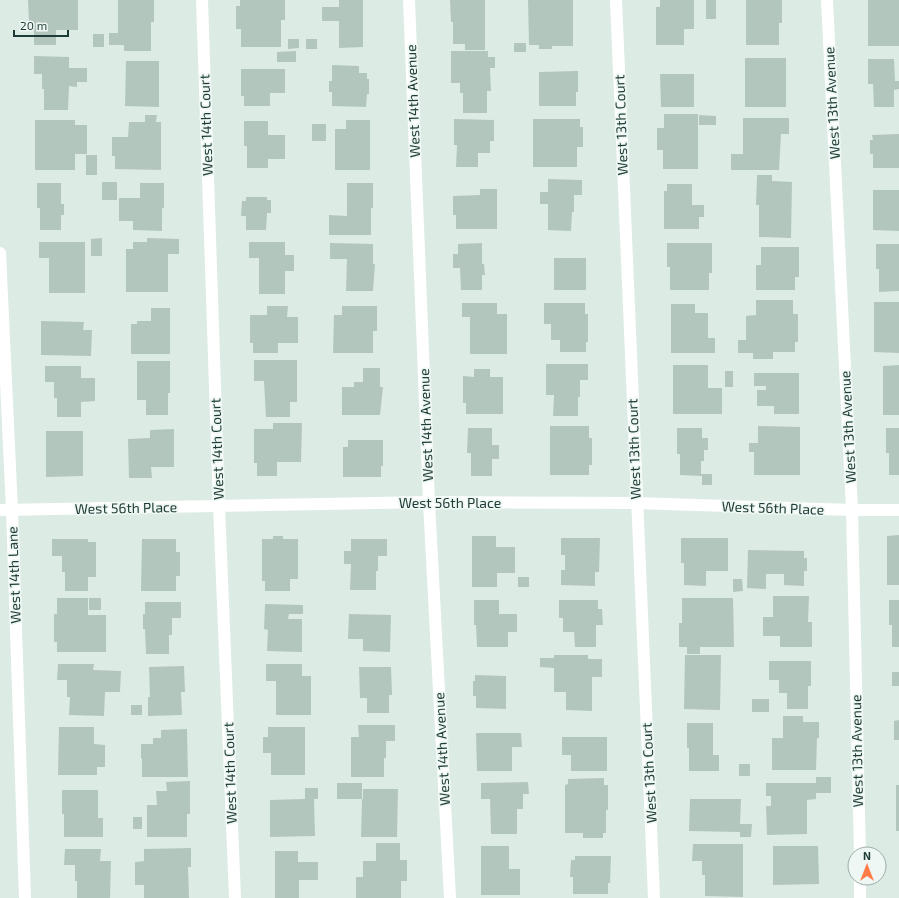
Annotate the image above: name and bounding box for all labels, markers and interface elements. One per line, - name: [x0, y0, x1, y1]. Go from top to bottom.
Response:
- scale bar: [14, 12, 68, 38]
- text: 20 m: [20, 18, 47, 32]
- street label: West 14th Avenue: [402, 44, 423, 158]
- street label: West 13th Avenue: [820, 46, 843, 160]
- street label: West 14th Court: [195, 74, 216, 176]
- street label: West 13th Court: [610, 74, 631, 176]
- street label: West 14th Avenue: [415, 368, 436, 482]
- street label: West 13th Avenue: [836, 370, 859, 484]
- street label: West 14th Court: [206, 398, 227, 500]
- street label: West 13th Court: [623, 398, 644, 500]
- street label: West 56th Place: [399, 494, 501, 511]
- street label: West 56th Place: [721, 497, 825, 518]
- street label: West 56th Place: [75, 498, 177, 517]
- street label: West 14th Lane: [3, 526, 24, 624]
- street label: West 14th Avenue: [430, 692, 453, 806]
- street label: West 13th Avenue: [847, 695, 866, 807]
- street label: West 14th Court: [219, 722, 240, 824]
- street label: West 13th Court: [637, 722, 660, 824]
- north arrow: [847, 846, 887, 886]
- text: N: [863, 849, 871, 862]

